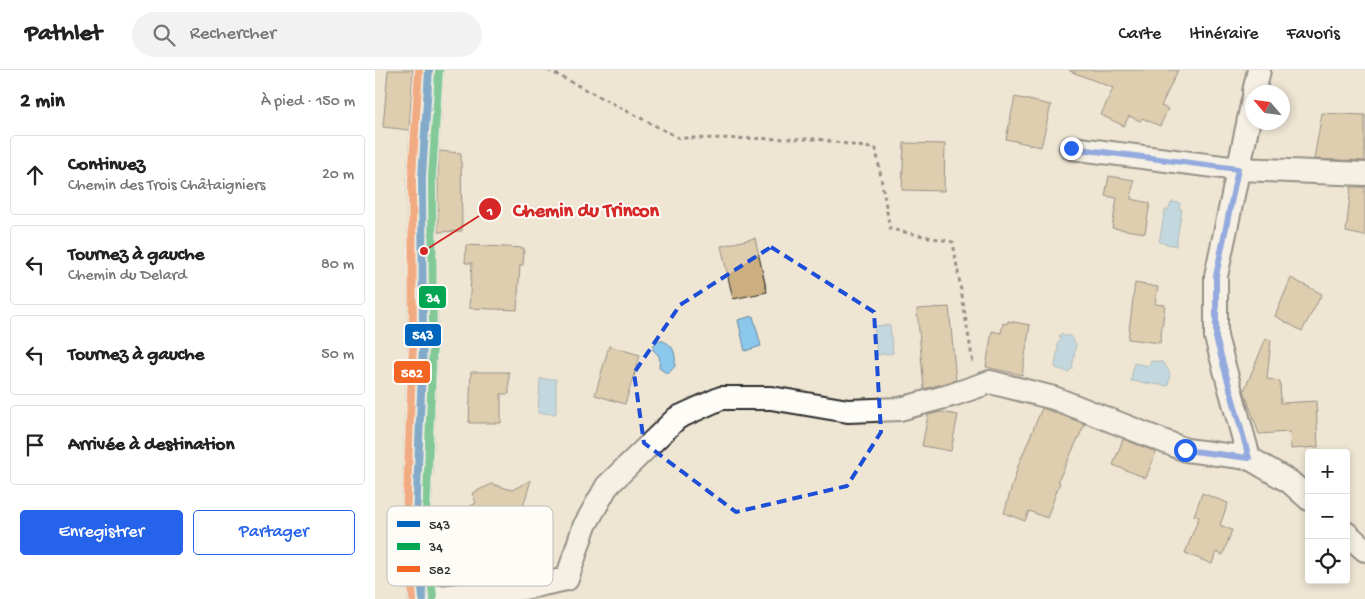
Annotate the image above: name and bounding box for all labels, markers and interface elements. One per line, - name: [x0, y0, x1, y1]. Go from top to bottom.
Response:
- search box: [132, 12, 482, 57]
- text: Pathlet: [25, 20, 102, 49]
- icon: search: [150, 21, 178, 49]
- text: Rechercher: [190, 23, 276, 46]
- text: Carte: [1118, 24, 1161, 45]
- text: Itinéraire: [1189, 24, 1259, 45]
- text: Favoris: [1287, 24, 1340, 45]
- north arrow: [1245, 85, 1290, 130]
- text: 2 min: [20, 90, 65, 115]
- text: À pied · 150 m: [261, 93, 355, 112]
- route end: [1060, 137, 1083, 160]
- text: Continuez: [68, 154, 145, 177]
- icon: ahead: [21, 161, 49, 189]
- text: 20 m: [322, 166, 354, 185]
- text: Chemin des Trois Châtaigniers: [68, 177, 265, 196]
- callout: Chemin du Trincon: [478, 192, 669, 227]
- text: Chemin du Trincon: [512, 201, 659, 224]
- text: 1: [486, 203, 493, 221]
- text: Tournez à gauche: [68, 244, 204, 267]
- icon: left: [21, 251, 49, 279]
- text: 80 m: [321, 256, 354, 275]
- text: Chemin du Delard: [68, 267, 187, 286]
- line badge: 34: [418, 285, 447, 309]
- text: 34: [425, 291, 440, 308]
- line badge: 543: [404, 323, 442, 347]
- text: 543: [412, 328, 434, 345]
- icon: left: [21, 341, 49, 369]
- text: Tournez à gauche: [68, 344, 204, 367]
- text: 50 m: [321, 346, 354, 365]
- line badge: 582: [393, 360, 431, 384]
- text: 582: [401, 366, 423, 383]
- icon: arrive: [21, 431, 49, 459]
- text: Arrivée à destination: [68, 434, 234, 457]
- route start: [1174, 439, 1197, 462]
- map controls: [1305, 449, 1350, 584]
- button: +: [1305, 449, 1350, 494]
- button: −: [1305, 494, 1350, 539]
- legend: [387, 506, 553, 586]
- button: Enregistrer: [20, 510, 183, 555]
- button: Partager: [193, 510, 355, 555]
- text: 543: [429, 518, 450, 535]
- button: locate: [1305, 539, 1350, 584]
- text: 34: [428, 540, 443, 557]
- text: 582: [429, 563, 451, 580]

